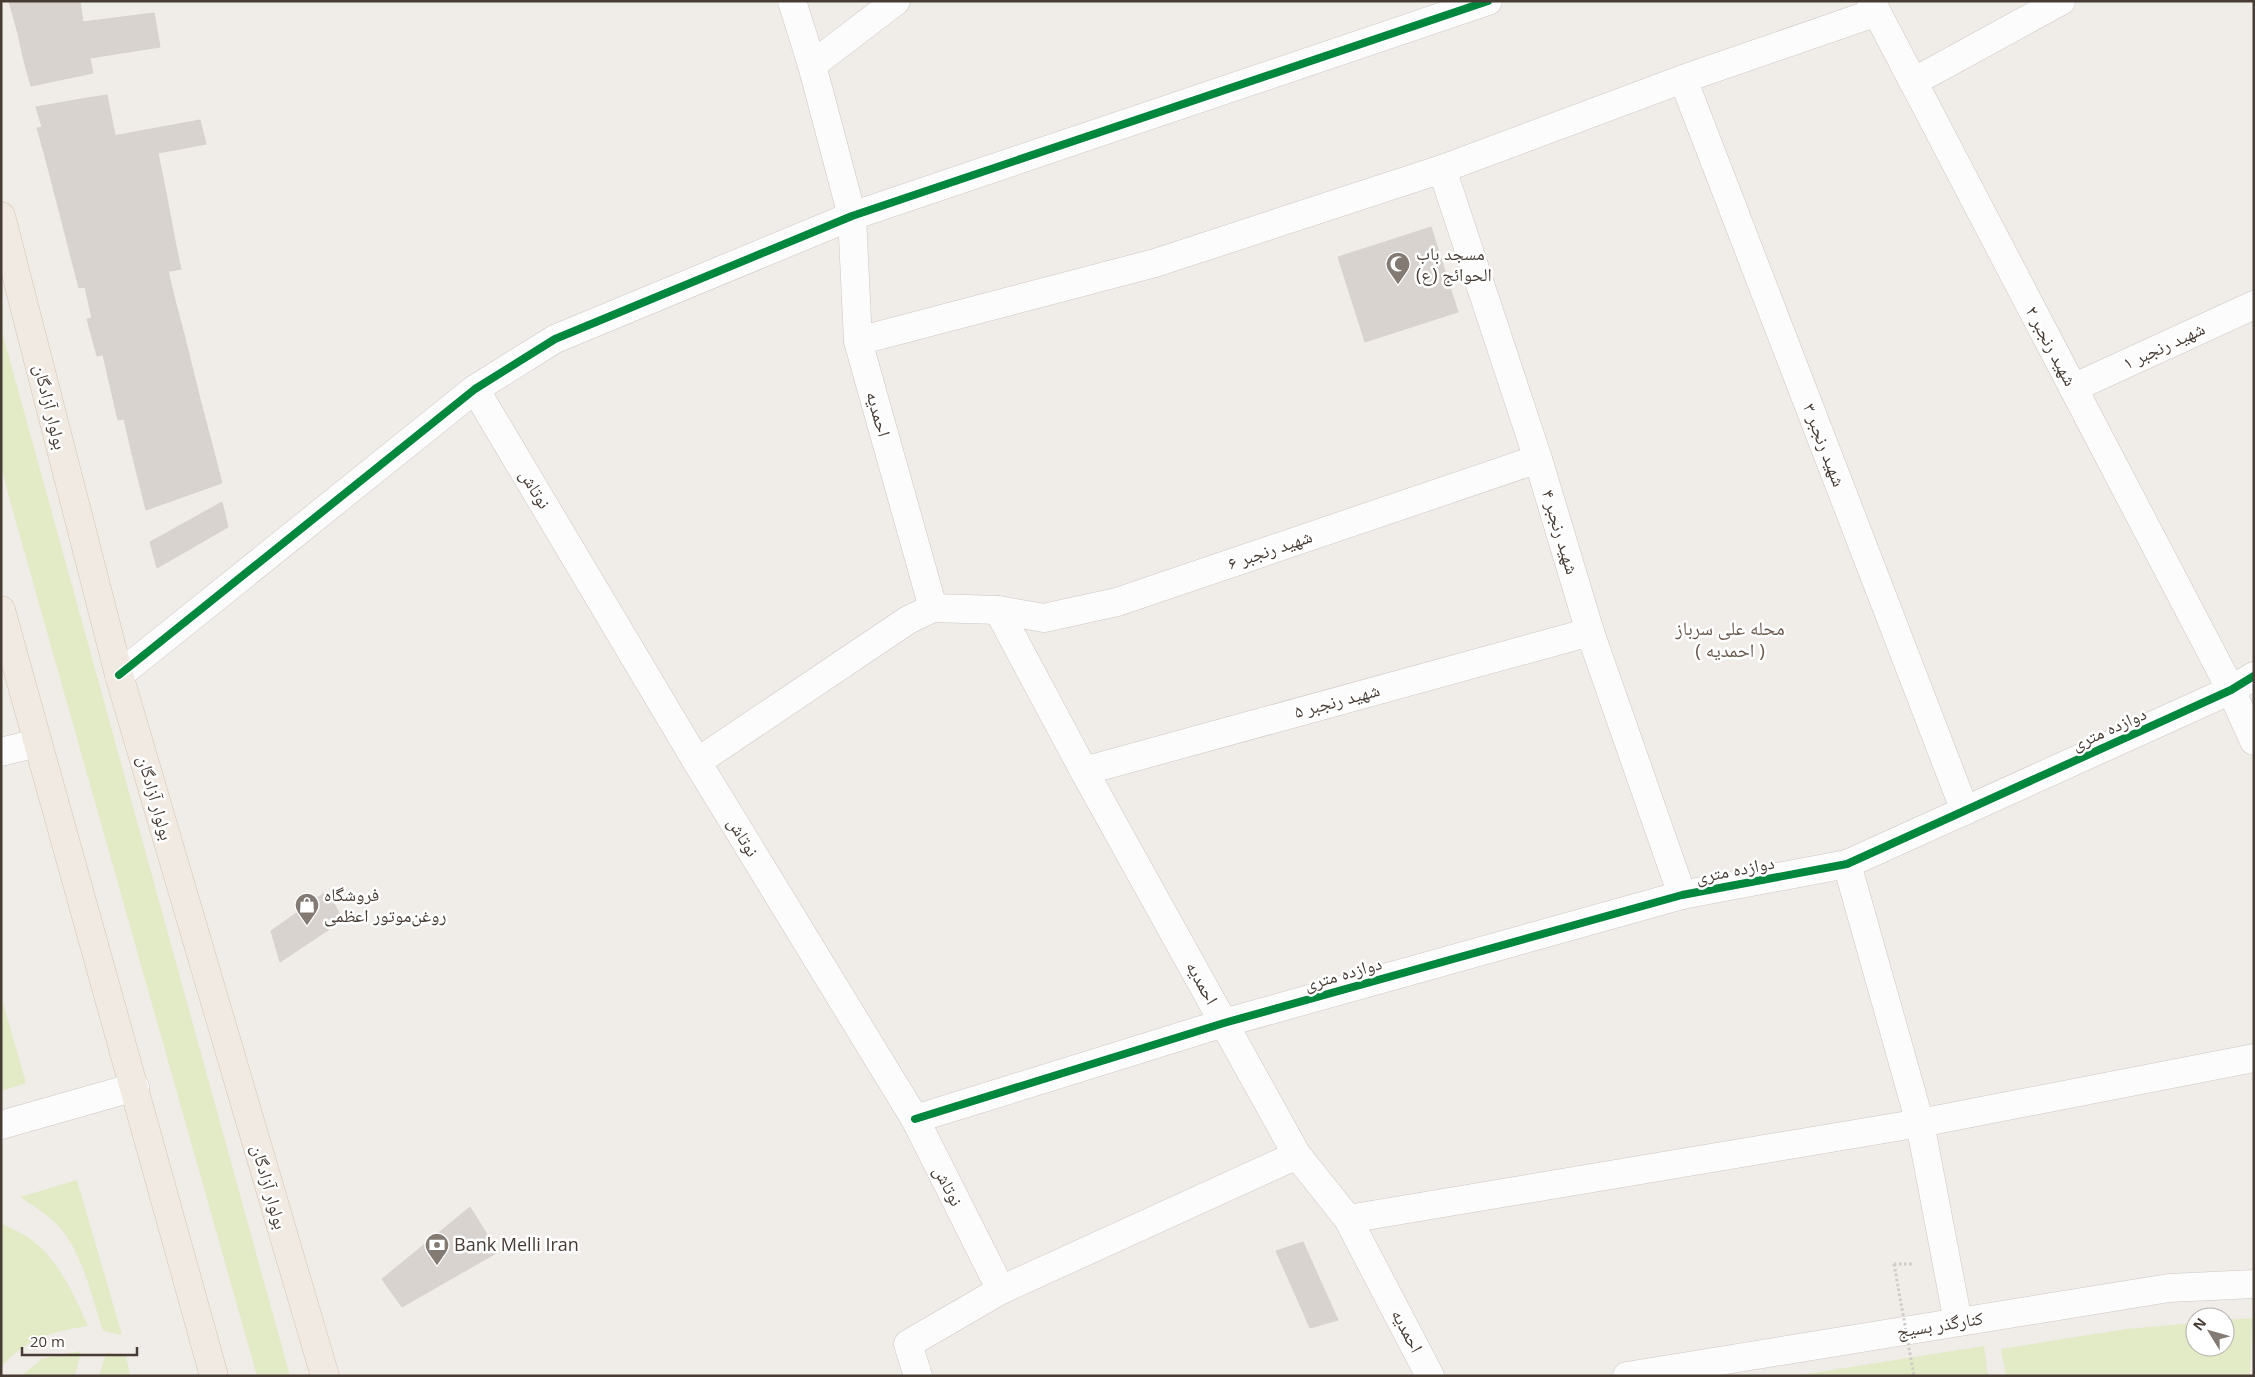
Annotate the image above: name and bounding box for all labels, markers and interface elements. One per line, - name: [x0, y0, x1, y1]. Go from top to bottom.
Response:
- place label: مسجد باب الحوائج (ع): [1416, 241, 1492, 287]
- mosque icon: مسجد باب الحوائج (ع): [1385, 251, 1411, 285]
- street label: ۲ شهید رنجبر: [2021, 301, 2083, 390]
- street label: ۱ شهید رنجبر: [2119, 316, 2208, 374]
- street label: بولوار آزادگان: [29, 362, 73, 452]
- street label: احمدیه: [861, 388, 897, 439]
- street label: شهید رنجبر ۳: [1798, 399, 1852, 490]
- street label: نوتاش: [515, 464, 557, 513]
- street label: شهید رنجبر ۴: [1537, 486, 1585, 577]
- street label: شهید رنجبر ۶: [1224, 523, 1315, 575]
- district label: محله علی سرباز ( احمدیه ): [1674, 615, 1785, 663]
- street label: شهید رنجبر ۵: [1291, 677, 1382, 723]
- street label: دوازده متری: [2067, 701, 2150, 755]
- street label: بولوار آزادگان: [132, 753, 180, 843]
- street label: نوتاش: [723, 812, 765, 861]
- street label: دوازده متری: [1693, 850, 1776, 888]
- place label: فروشگاه روغن‌موتور اعظمی: [324, 882, 446, 927]
- shop icon: فروشگاه روغن‌موتور اعظمی: [294, 892, 320, 926]
- street label: دوازده متری: [1301, 951, 1384, 996]
- street label: احمدیه: [1181, 957, 1225, 1008]
- street label: بولوار آزادگان: [246, 1142, 294, 1232]
- street label: نوتاش: [929, 1161, 969, 1210]
- bank icon: Bank Melli Iran: [424, 1232, 450, 1266]
- place label: Bank Melli Iran: [454, 1232, 579, 1256]
- street label: احمدیه: [1386, 1305, 1429, 1356]
- street label: کنارگذر بسیج: [1895, 1305, 1985, 1344]
- north arrow: [2185, 1307, 2235, 1357]
- text: N: [2188, 1314, 2210, 1334]
- scale bar: [22, 1324, 138, 1356]
- text: 20 m: [30, 1331, 65, 1351]

